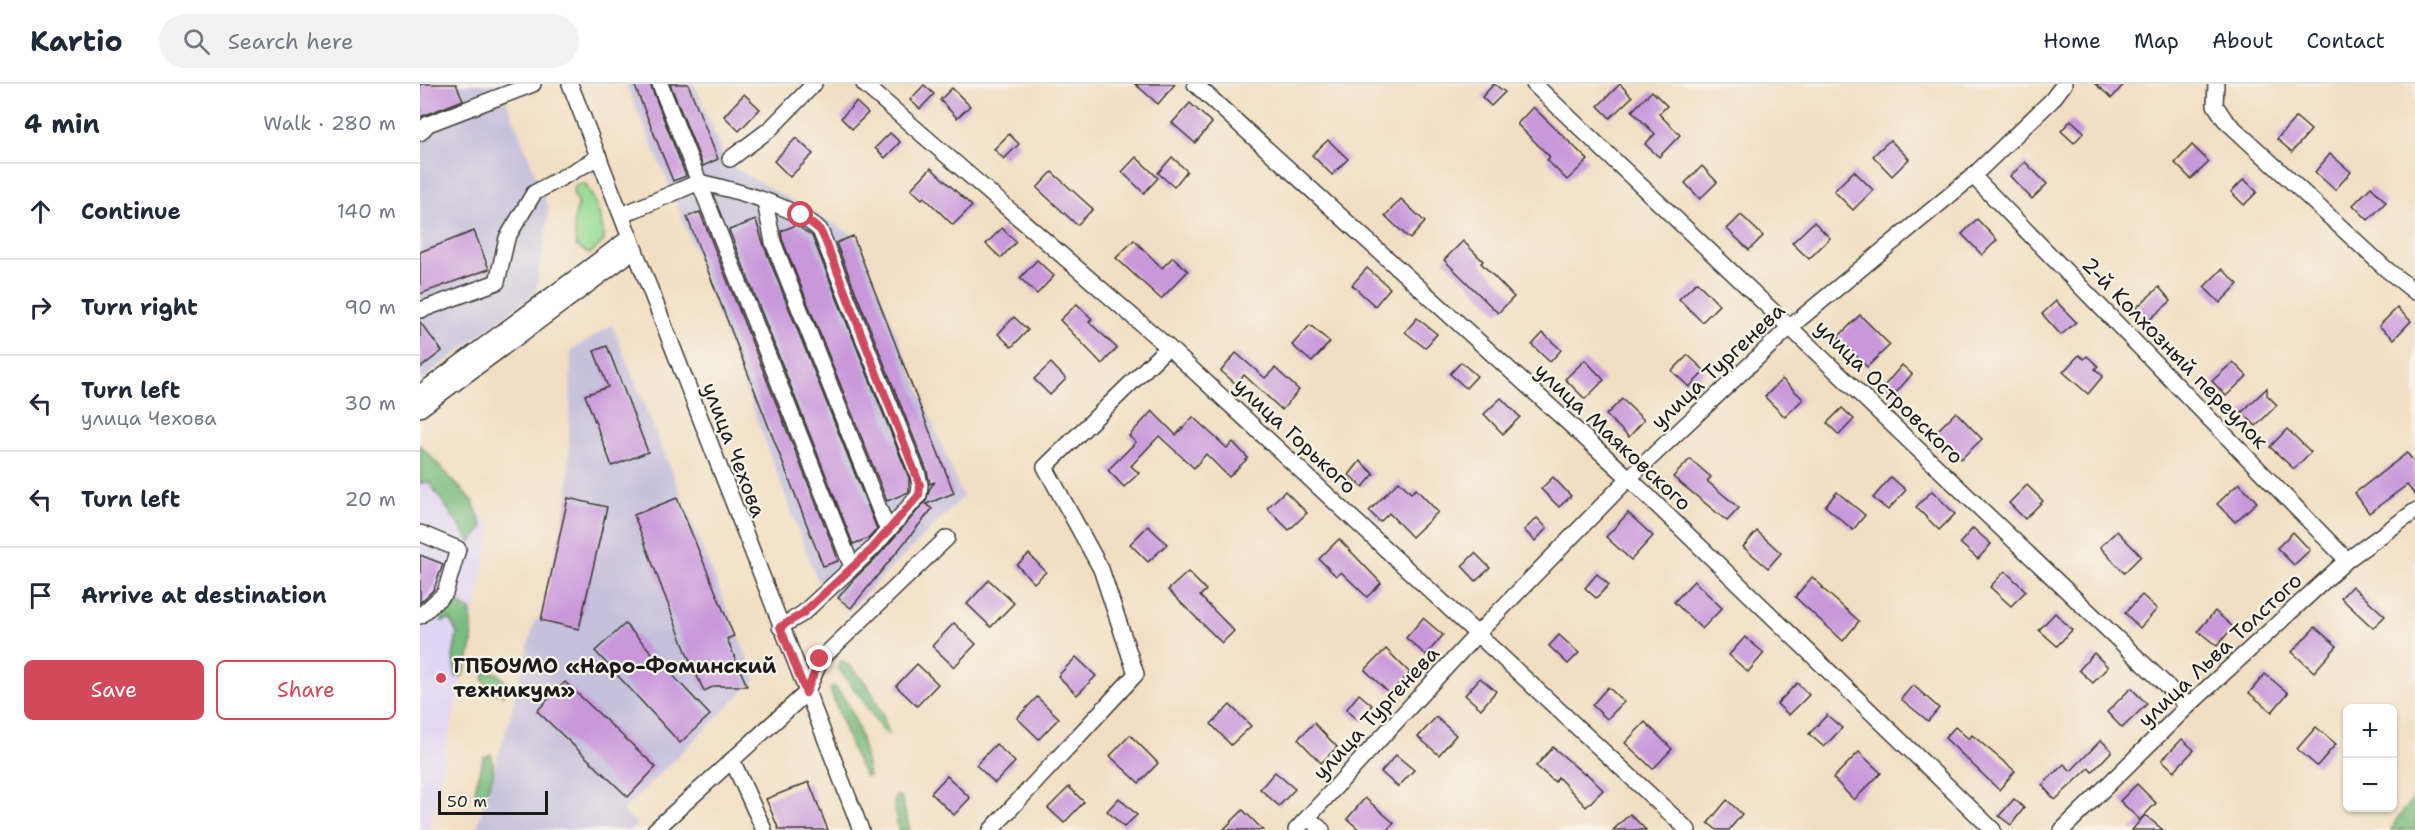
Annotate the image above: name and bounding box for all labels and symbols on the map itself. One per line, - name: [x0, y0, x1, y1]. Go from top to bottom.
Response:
- route start: [787, 201, 813, 227]
- street label: 2-й Колхозный переулок: [2076, 251, 2274, 455]
- street label: улица Тургенева: [1645, 297, 1791, 435]
- street label: улица Островского: [1809, 314, 1969, 470]
- street label: улица Маяковского: [1529, 357, 1697, 517]
- street label: улица Горького: [1228, 372, 1362, 500]
- street label: улица Чехова: [695, 378, 773, 522]
- street label: улица Льва Толстого: [2132, 566, 2308, 734]
- street label: улица Тургенева: [1307, 640, 1445, 786]
- route end: [806, 645, 832, 671]
- place label: ГПБОУМО «Наро-Фоминский техникум»: [453, 652, 777, 704]
- marker: ГПБОУМО «Наро-Фоминский техникум»: [434, 671, 448, 685]
- scale bar: [438, 788, 548, 816]

